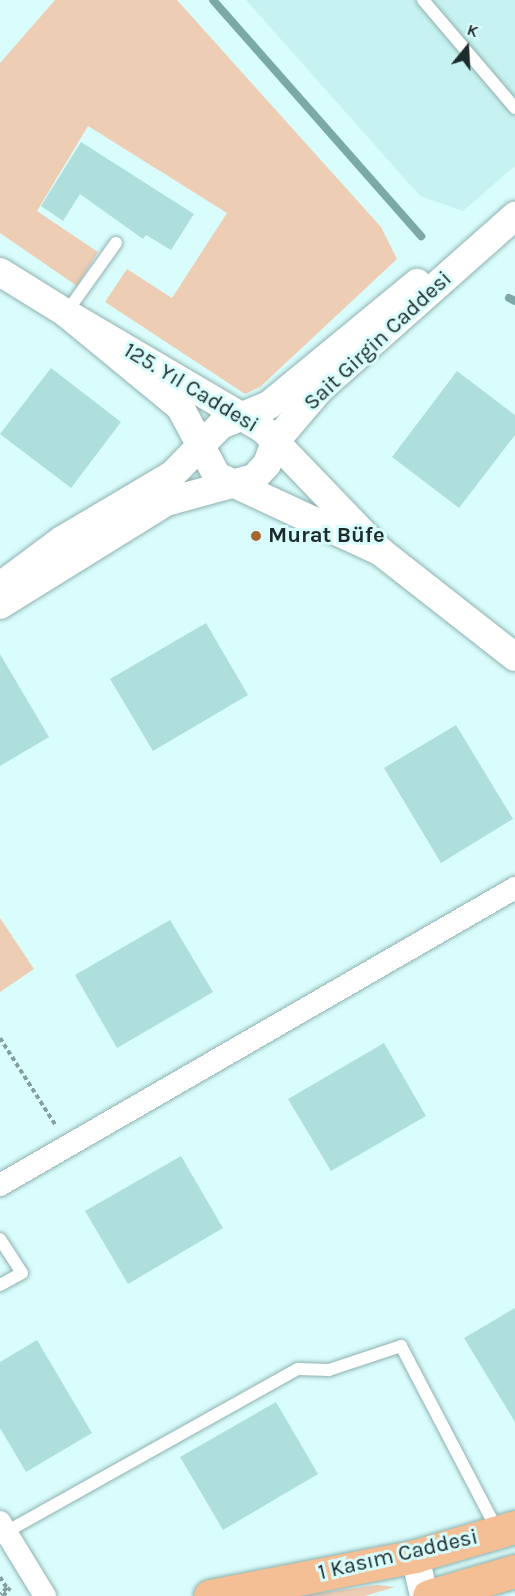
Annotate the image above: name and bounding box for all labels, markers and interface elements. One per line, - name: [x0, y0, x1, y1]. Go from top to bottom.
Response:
- north arrow: [437, 18, 497, 78]
- text: K: [465, 20, 481, 41]
- street label: Sait Girgin Caddesi: [299, 266, 457, 416]
- street label: 125. Yıl Caddesi: [119, 337, 263, 439]
- place label: Murat Büfe: [268, 523, 385, 549]
- marker: Murat Büfe: [249, 529, 263, 543]
- street label: 1 Kasım Caddesi: [316, 1524, 480, 1586]

